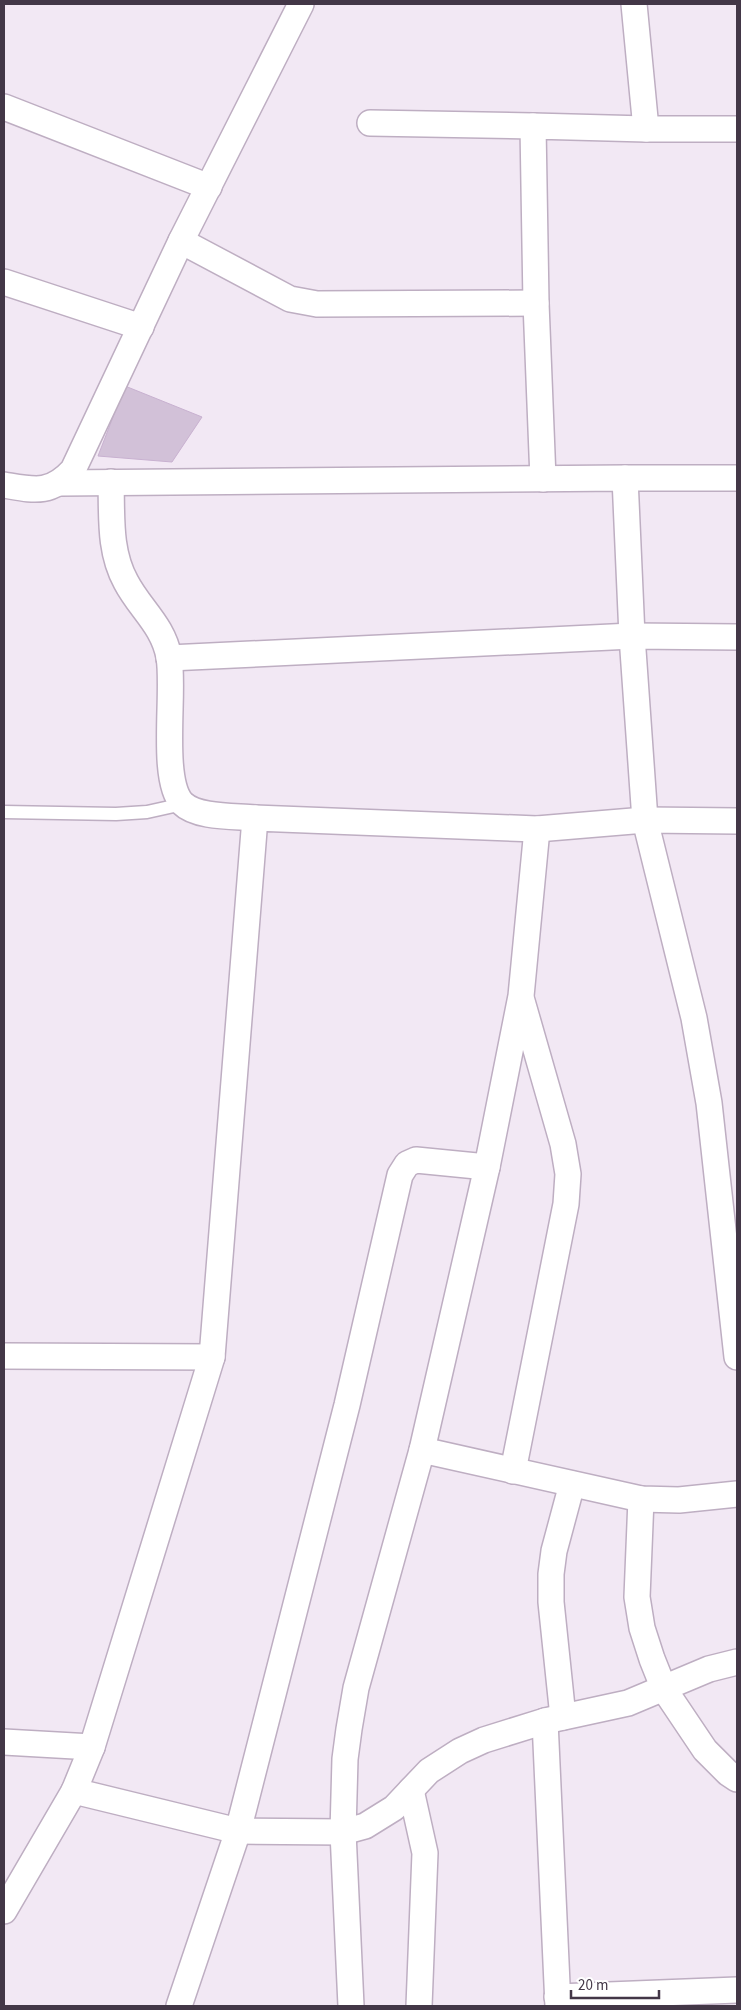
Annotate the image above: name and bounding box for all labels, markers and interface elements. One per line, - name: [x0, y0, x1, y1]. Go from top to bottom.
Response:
- scale bar: [571, 1968, 658, 2000]
- text: 20 m: [578, 1975, 608, 1996]

